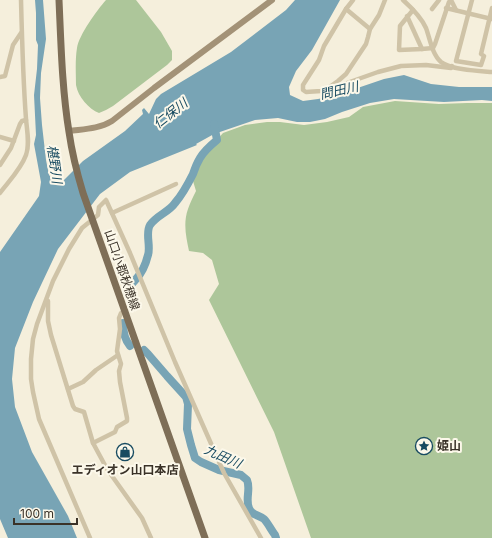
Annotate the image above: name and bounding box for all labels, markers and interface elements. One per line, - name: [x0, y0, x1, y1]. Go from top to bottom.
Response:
- water label: 問田川: [318, 77, 362, 102]
- water label: 仁保川: [150, 93, 192, 131]
- water label: 椹野川: [44, 144, 66, 186]
- street label: 山口小郡秋穂線: [102, 228, 143, 312]
- place icon: 姫山: [414, 436, 434, 456]
- place label: 姫山: [437, 438, 461, 453]
- water label: 九田川: [202, 441, 246, 472]
- shop icon: エディオン山口本店: [115, 442, 135, 462]
- place label: エディオン山口本店: [71, 462, 179, 477]
- scale bar: [14, 500, 77, 526]
- text: 100 m: [20, 506, 54, 521]

